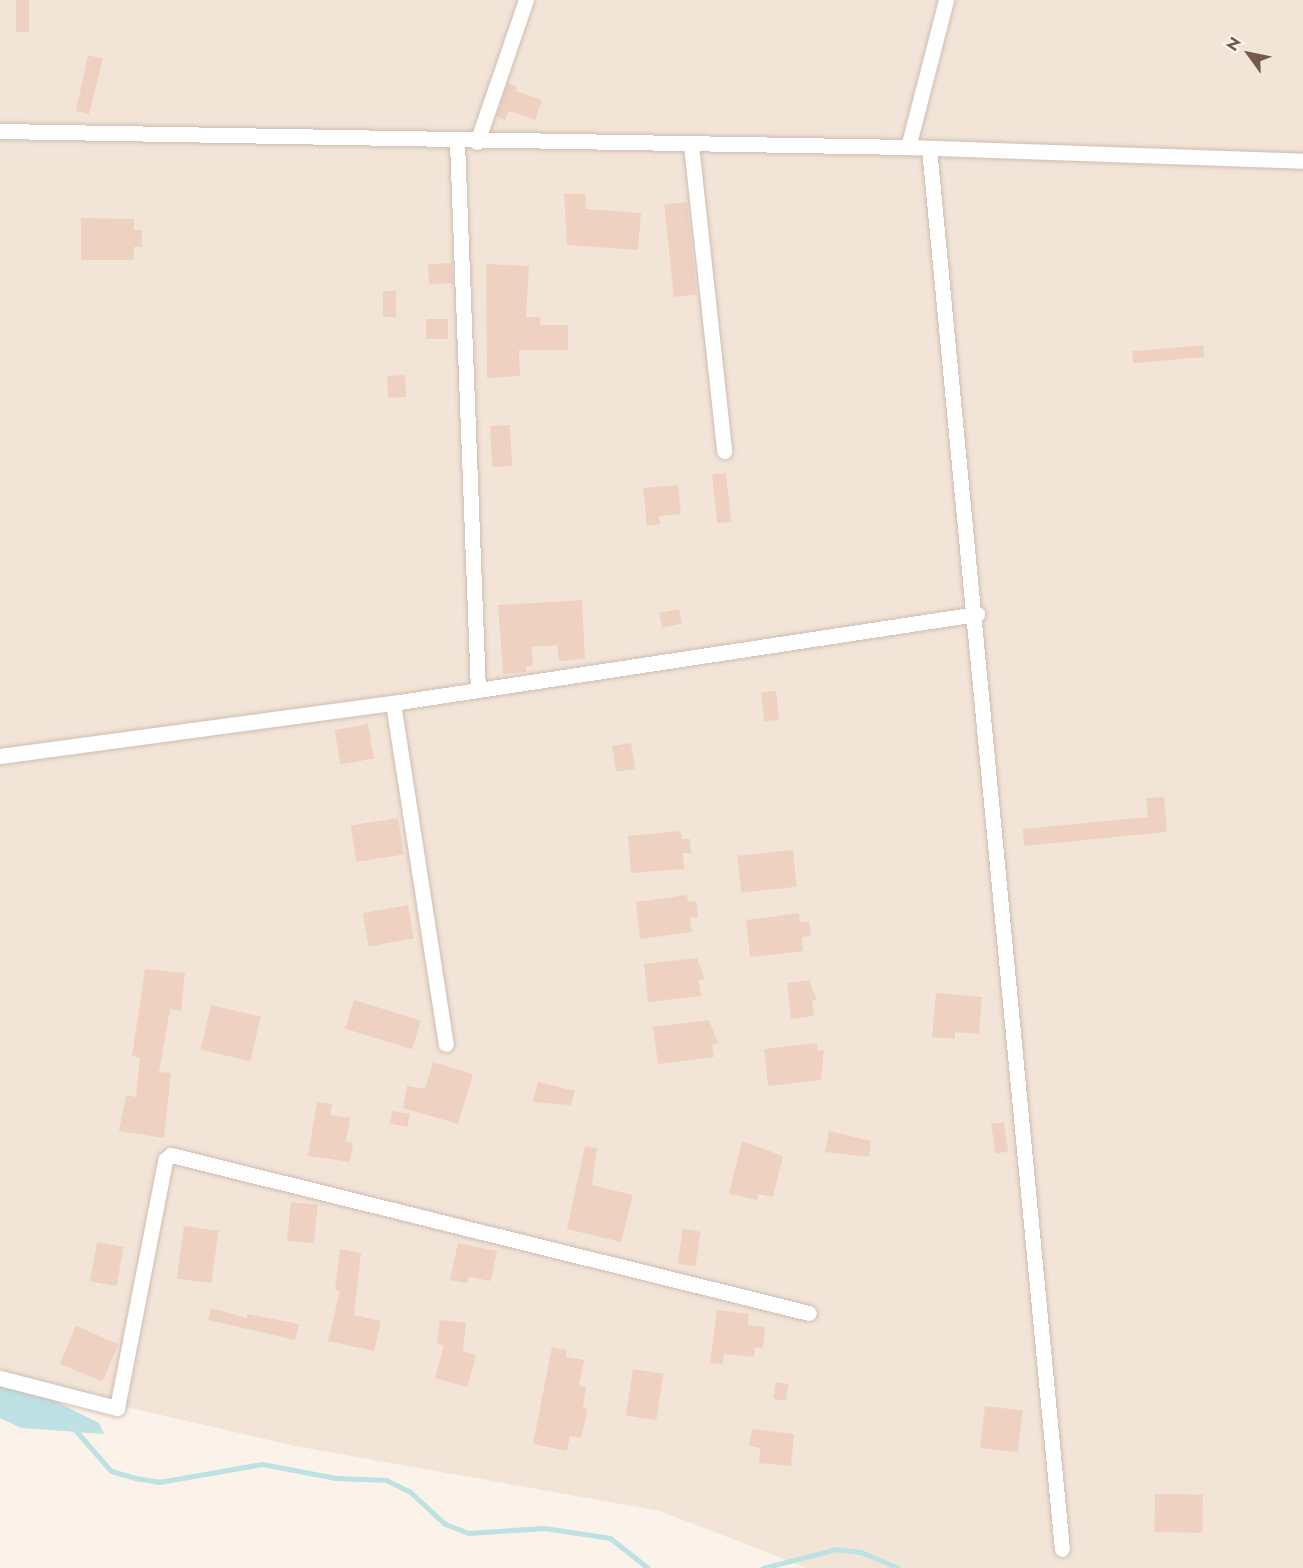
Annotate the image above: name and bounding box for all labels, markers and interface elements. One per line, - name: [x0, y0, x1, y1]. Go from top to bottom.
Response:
- north arrow: [1219, 24, 1279, 84]
- text: N: [1220, 32, 1247, 56]

